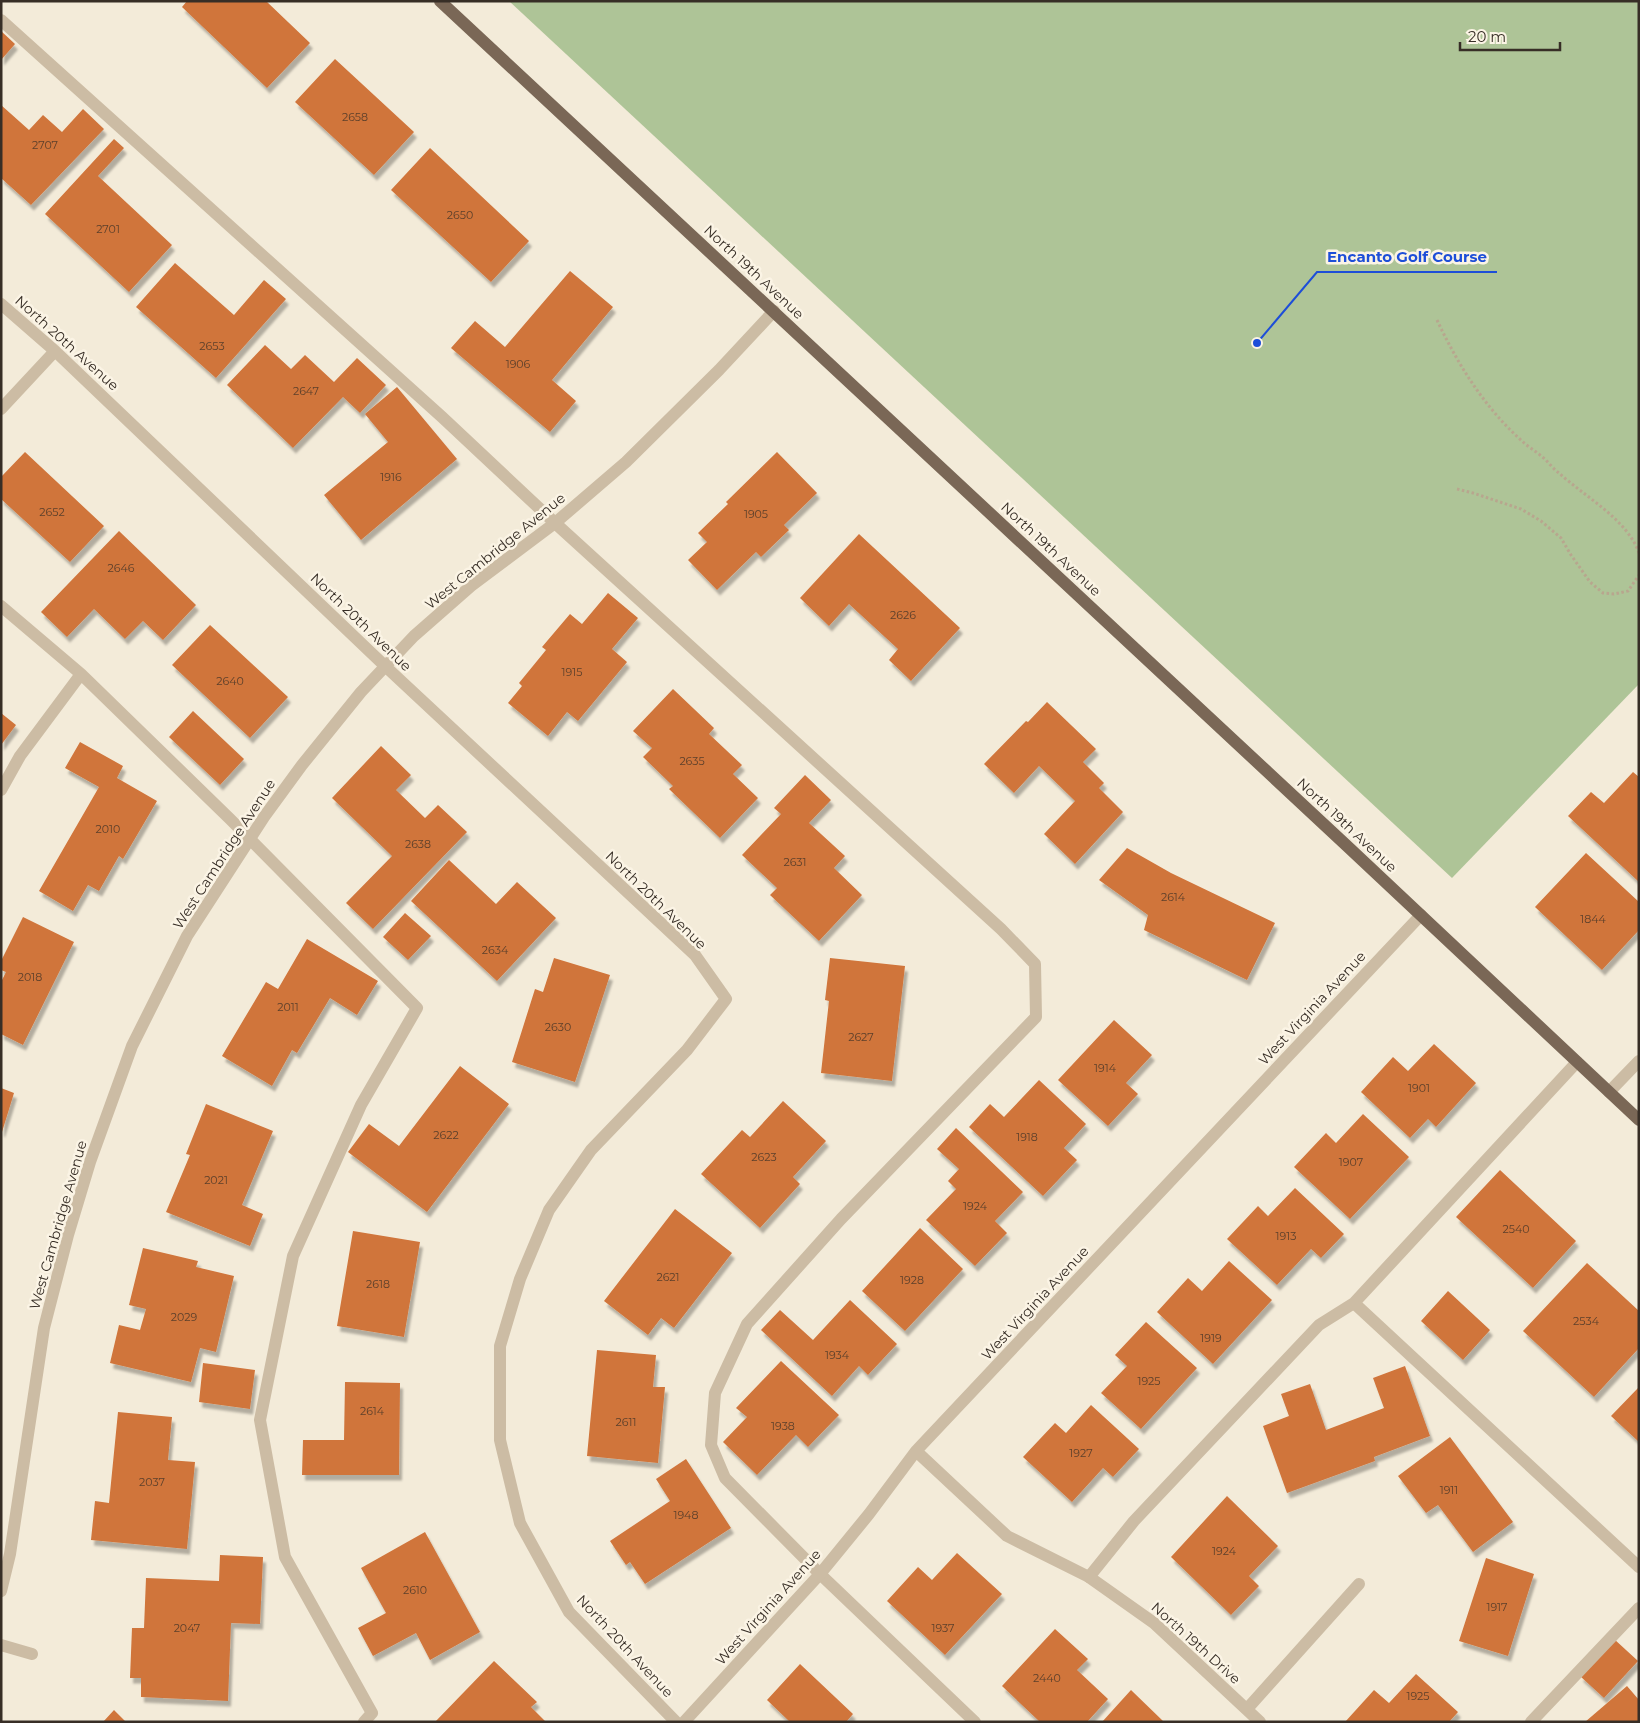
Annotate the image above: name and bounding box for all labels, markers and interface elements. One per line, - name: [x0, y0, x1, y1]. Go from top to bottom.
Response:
- scale bar: [1460, 20, 1560, 52]
- text: 20 m: [1468, 27, 1506, 46]
- house number: 2658: [342, 110, 368, 124]
- house number: 2707: [32, 138, 58, 152]
- house number: 2650: [447, 208, 473, 222]
- street label: North 19th Avenue: [700, 221, 808, 323]
- house number: 2701: [96, 222, 120, 236]
- callout: Encanto Golf Course: [1317, 242, 1497, 272]
- text: Encanto Golf Course: [1327, 247, 1487, 266]
- street label: North 20th Avenue: [11, 292, 123, 394]
- house number: 2653: [199, 339, 225, 353]
- house number: 1906: [506, 357, 531, 371]
- house number: 2647: [293, 384, 319, 398]
- house number: 1916: [380, 470, 402, 484]
- street label: West Cambridge Avenue: [421, 489, 569, 613]
- street label: North 19th Avenue: [997, 498, 1105, 600]
- house number: 2652: [39, 505, 65, 519]
- house number: 1905: [744, 507, 768, 521]
- house number: 2646: [108, 561, 135, 575]
- street label: North 20th Avenue: [307, 569, 415, 675]
- house number: 2626: [890, 608, 916, 622]
- house number: 1915: [562, 665, 582, 679]
- house number: 2640: [216, 674, 244, 688]
- house number: 2635: [679, 754, 705, 768]
- street label: North 19th Avenue: [1293, 774, 1401, 876]
- street label: West Cambridge Avenue: [169, 776, 279, 932]
- house number: 2010: [96, 822, 120, 836]
- house number: 2638: [405, 837, 431, 851]
- street label: North 20th Avenue: [602, 847, 710, 953]
- house number: 2631: [783, 855, 807, 869]
- house number: 2614: [1161, 890, 1186, 904]
- house number: 1844: [1580, 912, 1606, 926]
- house number: 2634: [482, 943, 509, 957]
- street label: West Virginia Avenue: [1254, 947, 1370, 1069]
- house number: 2018: [18, 970, 42, 984]
- house number: 2011: [277, 1000, 299, 1014]
- house number: 2630: [545, 1020, 571, 1034]
- house number: 2627: [848, 1030, 874, 1044]
- house number: 1914: [1094, 1061, 1117, 1075]
- house number: 1901: [1408, 1081, 1430, 1095]
- house number: 2622: [433, 1128, 459, 1142]
- house number: 1918: [1016, 1130, 1038, 1144]
- street label: West Cambridge Avenue: [25, 1138, 91, 1312]
- house number: 2623: [751, 1150, 777, 1164]
- house number: 1907: [1339, 1155, 1363, 1169]
- house number: 2021: [204, 1173, 228, 1187]
- house number: 1924: [963, 1199, 988, 1213]
- house number: 2540: [1502, 1222, 1530, 1236]
- house number: 1913: [1276, 1229, 1296, 1243]
- street label: West Virginia Avenue: [977, 1242, 1093, 1364]
- house number: 2621: [656, 1270, 680, 1284]
- house number: 1928: [900, 1273, 924, 1287]
- house number: 2618: [366, 1277, 390, 1291]
- house number: 2029: [171, 1310, 198, 1324]
- house number: 2534: [1573, 1314, 1600, 1328]
- house number: 1919: [1200, 1331, 1222, 1345]
- house number: 1934: [825, 1348, 850, 1362]
- house number: 1925: [1137, 1374, 1161, 1388]
- house number: 2614: [360, 1404, 385, 1418]
- house number: 2611: [616, 1415, 636, 1429]
- house number: 1938: [771, 1419, 795, 1433]
- house number: 1927: [1069, 1446, 1093, 1460]
- house number: 2037: [139, 1475, 165, 1489]
- house number: 1911: [1440, 1483, 1458, 1497]
- house number: 1948: [673, 1508, 699, 1522]
- house number: 1924: [1212, 1544, 1237, 1558]
- street label: West Virginia Avenue: [711, 1545, 825, 1669]
- house number: 2610: [403, 1583, 427, 1597]
- street label: North 20th Avenue: [573, 1591, 677, 1701]
- street label: North 19th Drive: [1148, 1598, 1244, 1688]
- house number: 1917: [1486, 1600, 1508, 1614]
- house number: 2047: [174, 1621, 200, 1635]
- house number: 1937: [931, 1621, 955, 1635]
- house number: 2440: [1033, 1671, 1061, 1685]
- house number: 1925: [1406, 1689, 1430, 1703]

